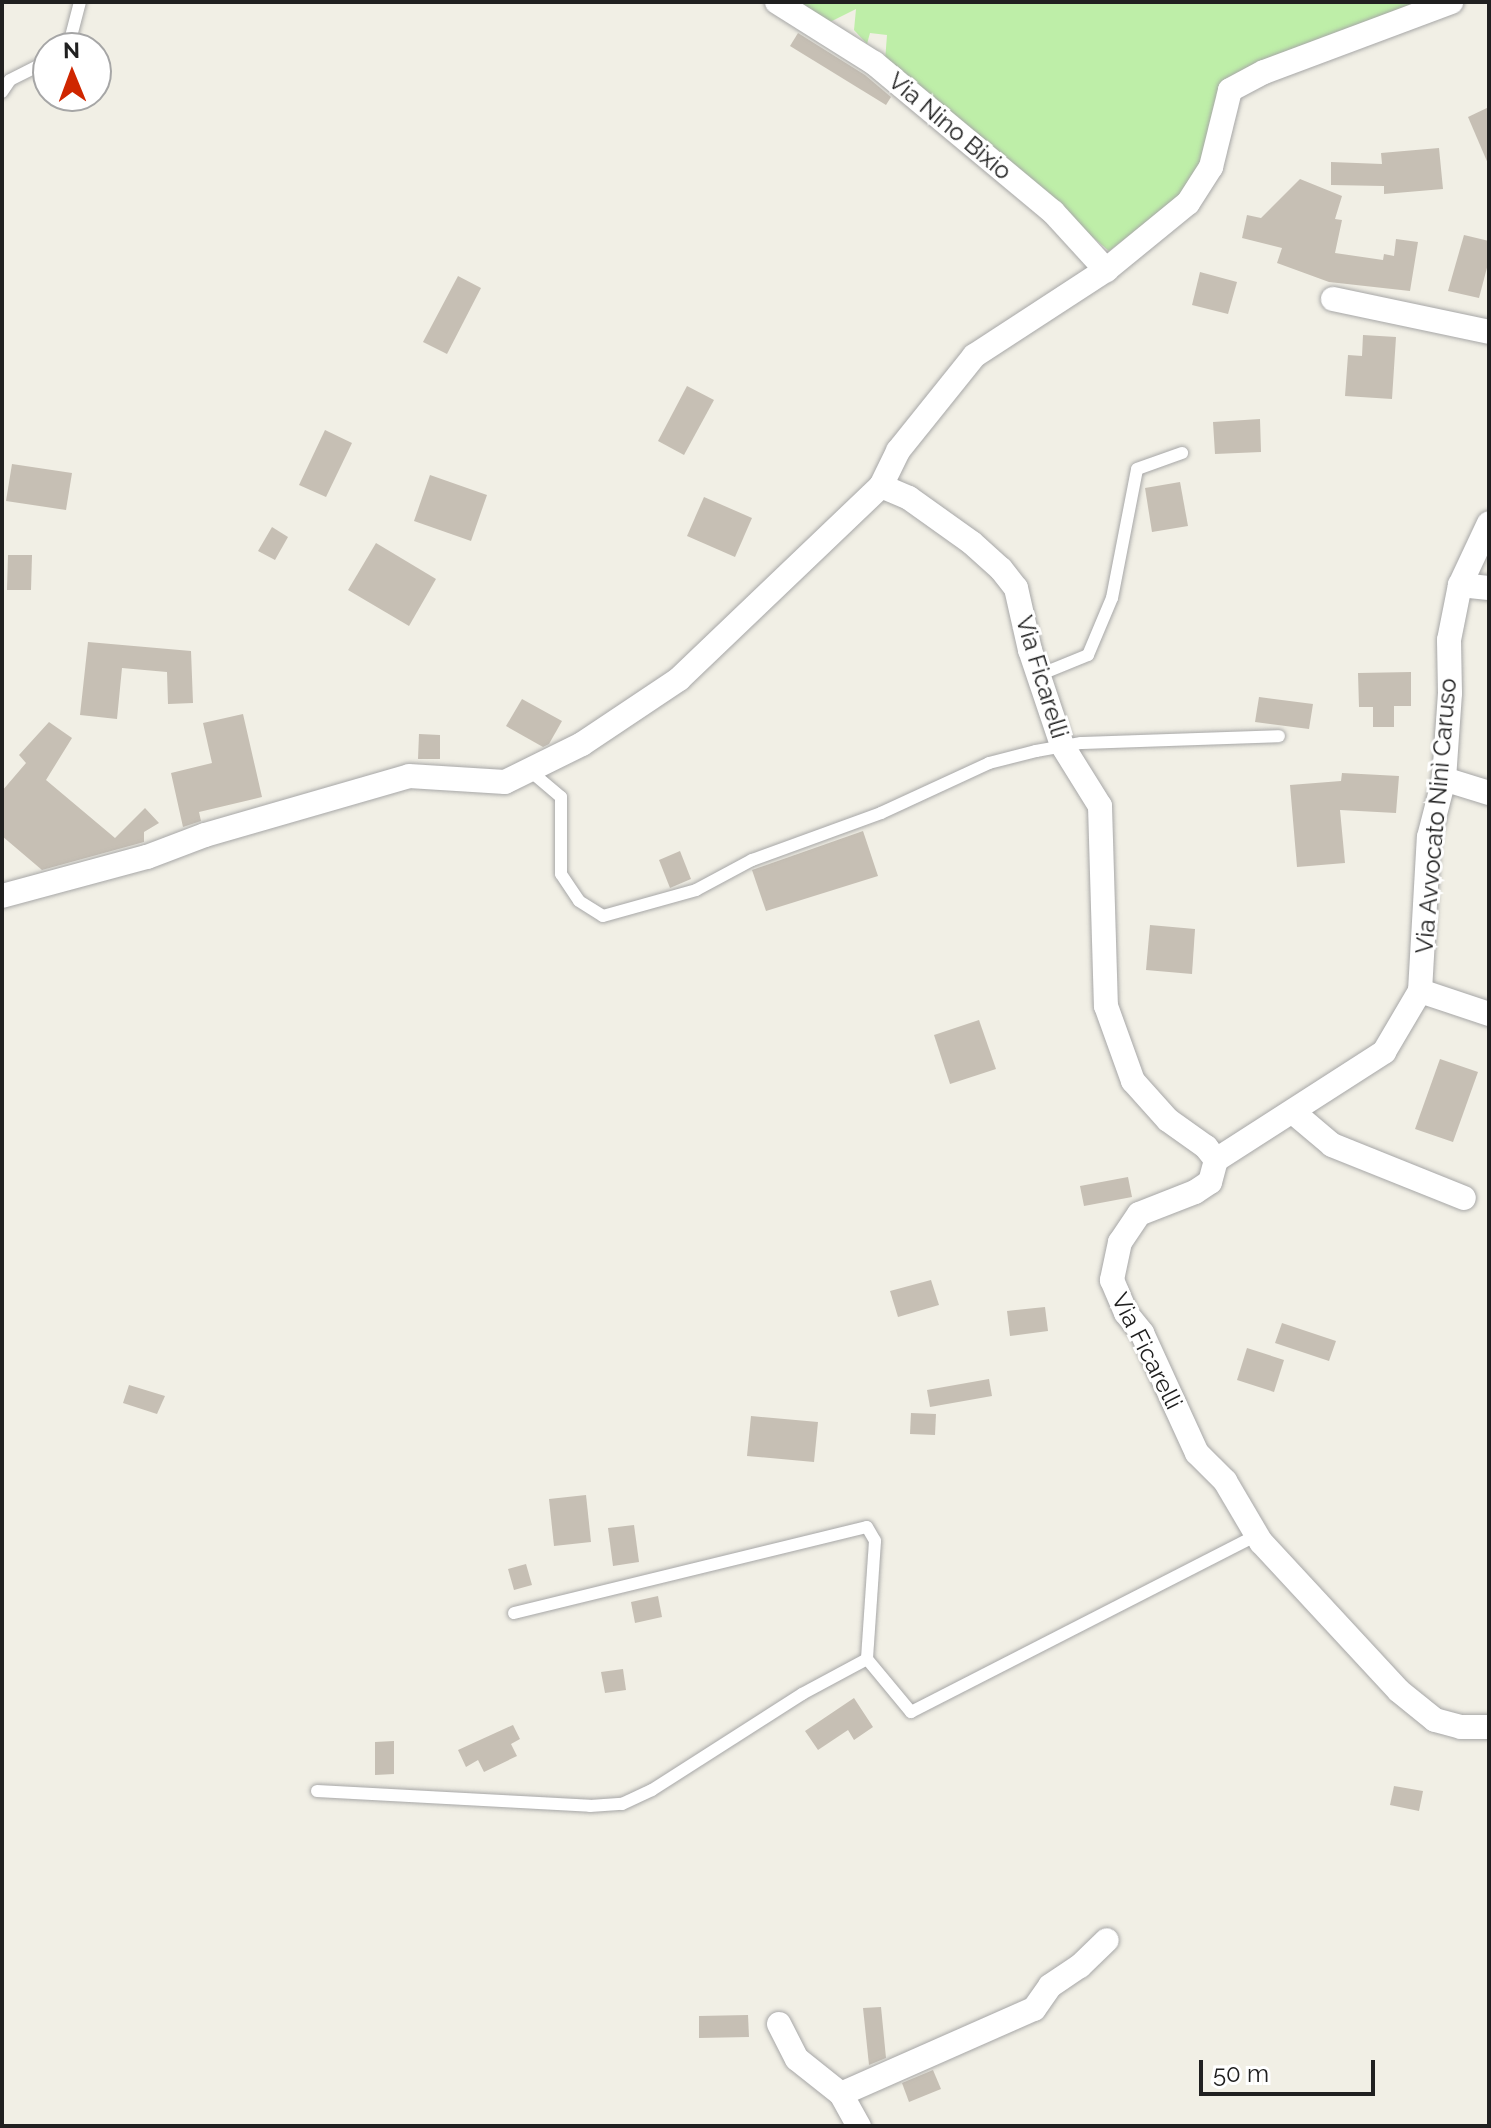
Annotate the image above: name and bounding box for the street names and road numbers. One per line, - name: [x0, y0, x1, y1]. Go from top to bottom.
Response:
- street label: Via Nino Bixio: [883, 66, 1017, 186]
- street label: Via Ficarelli: [1010, 612, 1074, 742]
- street label: Via Avvocato Ninì Caruso: [1410, 677, 1462, 955]
- street label: Via Ficarelli: [1105, 1288, 1189, 1414]

